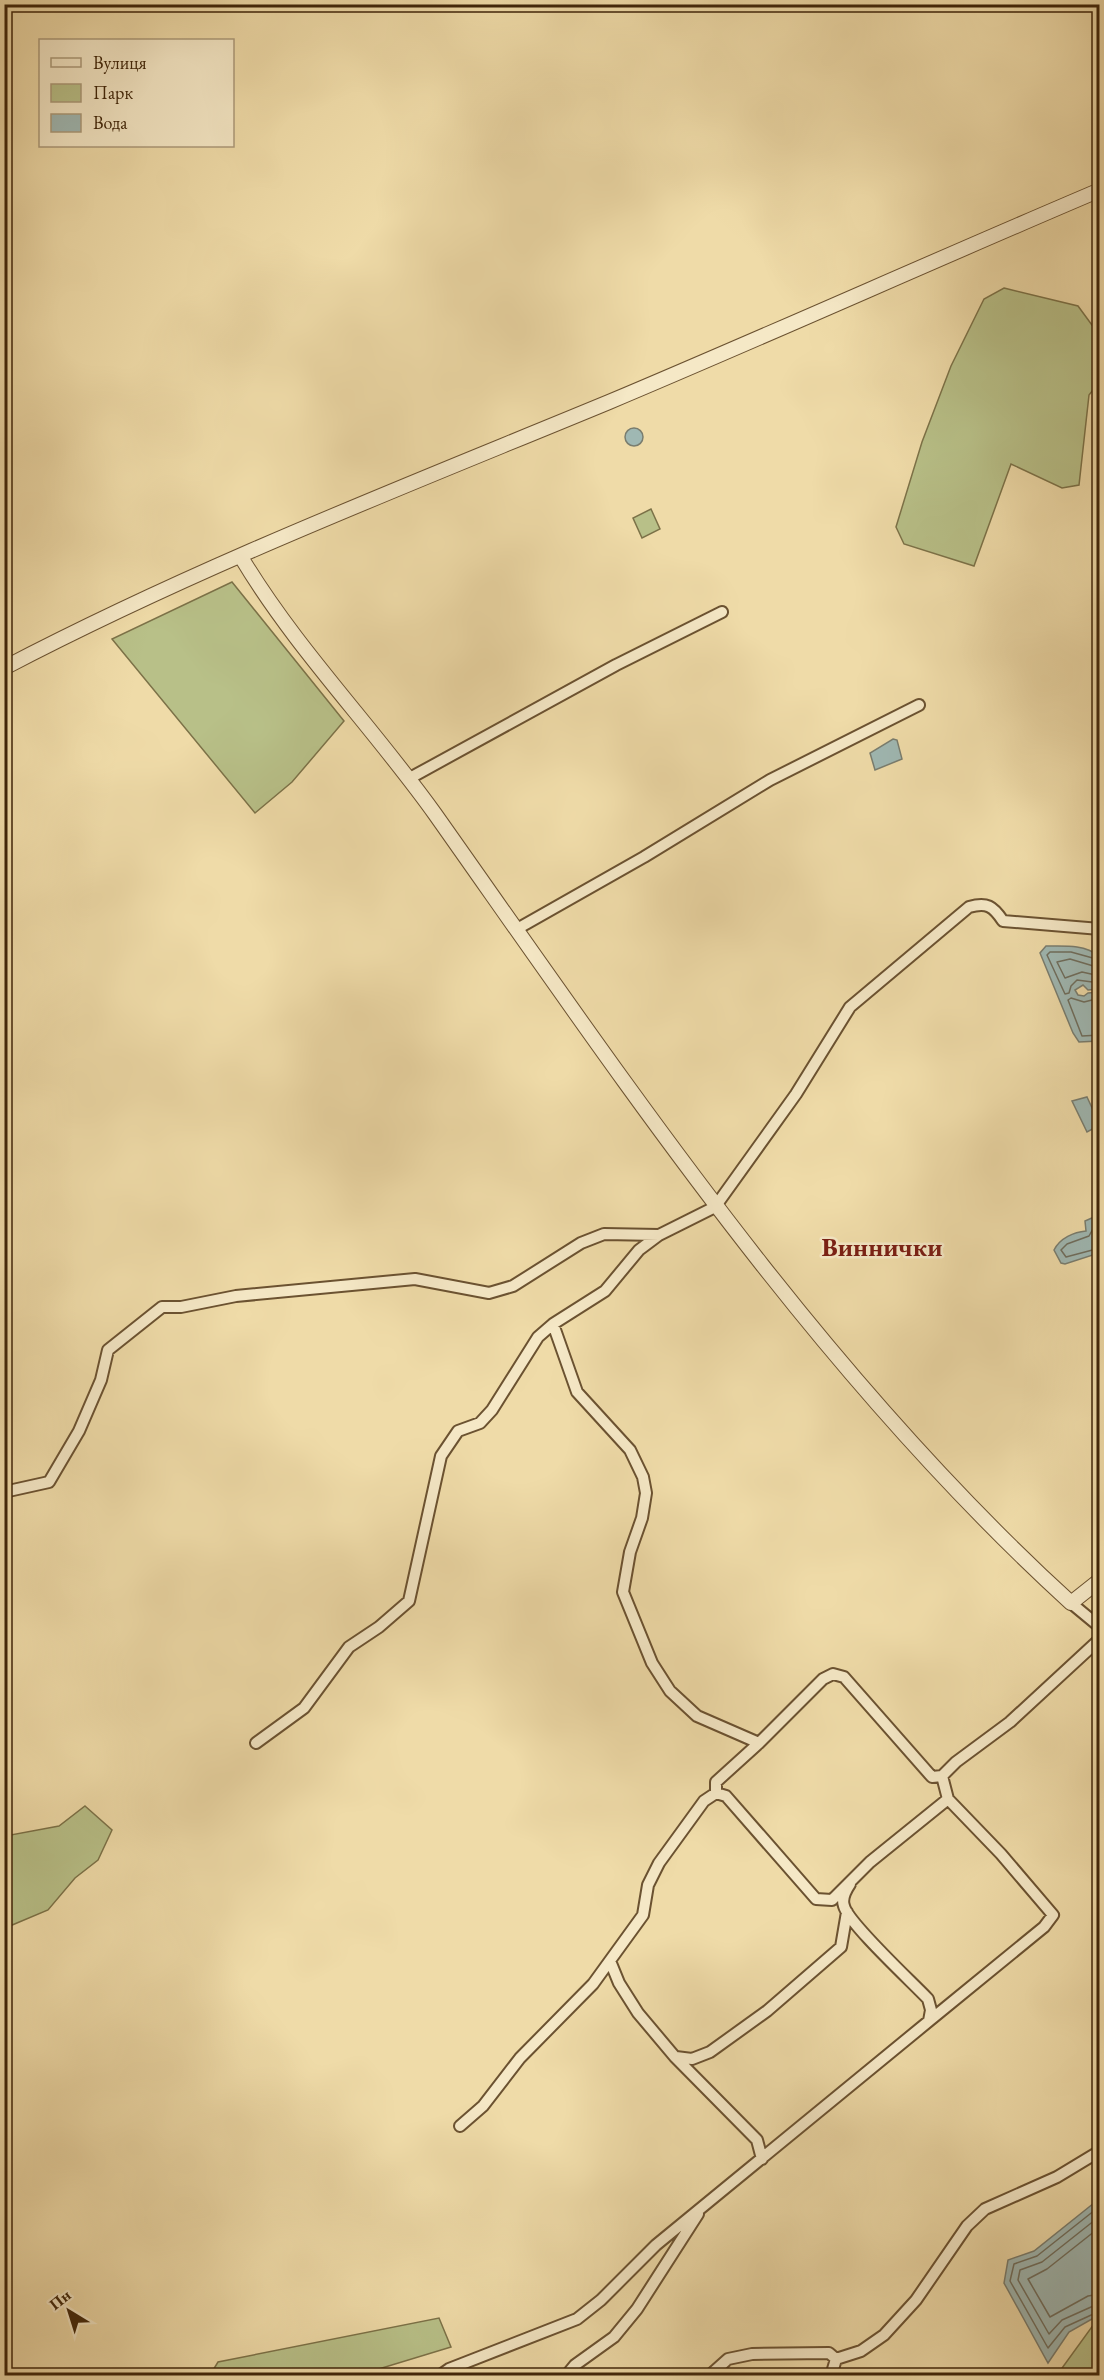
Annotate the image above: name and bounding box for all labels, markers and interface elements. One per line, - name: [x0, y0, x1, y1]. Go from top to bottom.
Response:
- legend: [39, 39, 234, 147]
- text: Вулиця: [93, 51, 146, 74]
- text: Парк: [93, 81, 133, 104]
- text: Вода: [93, 111, 128, 134]
- district label: Виннички: [822, 1230, 942, 1264]
- north arrow: [39, 2281, 99, 2341]
- text: Пн: [45, 2285, 75, 2315]

